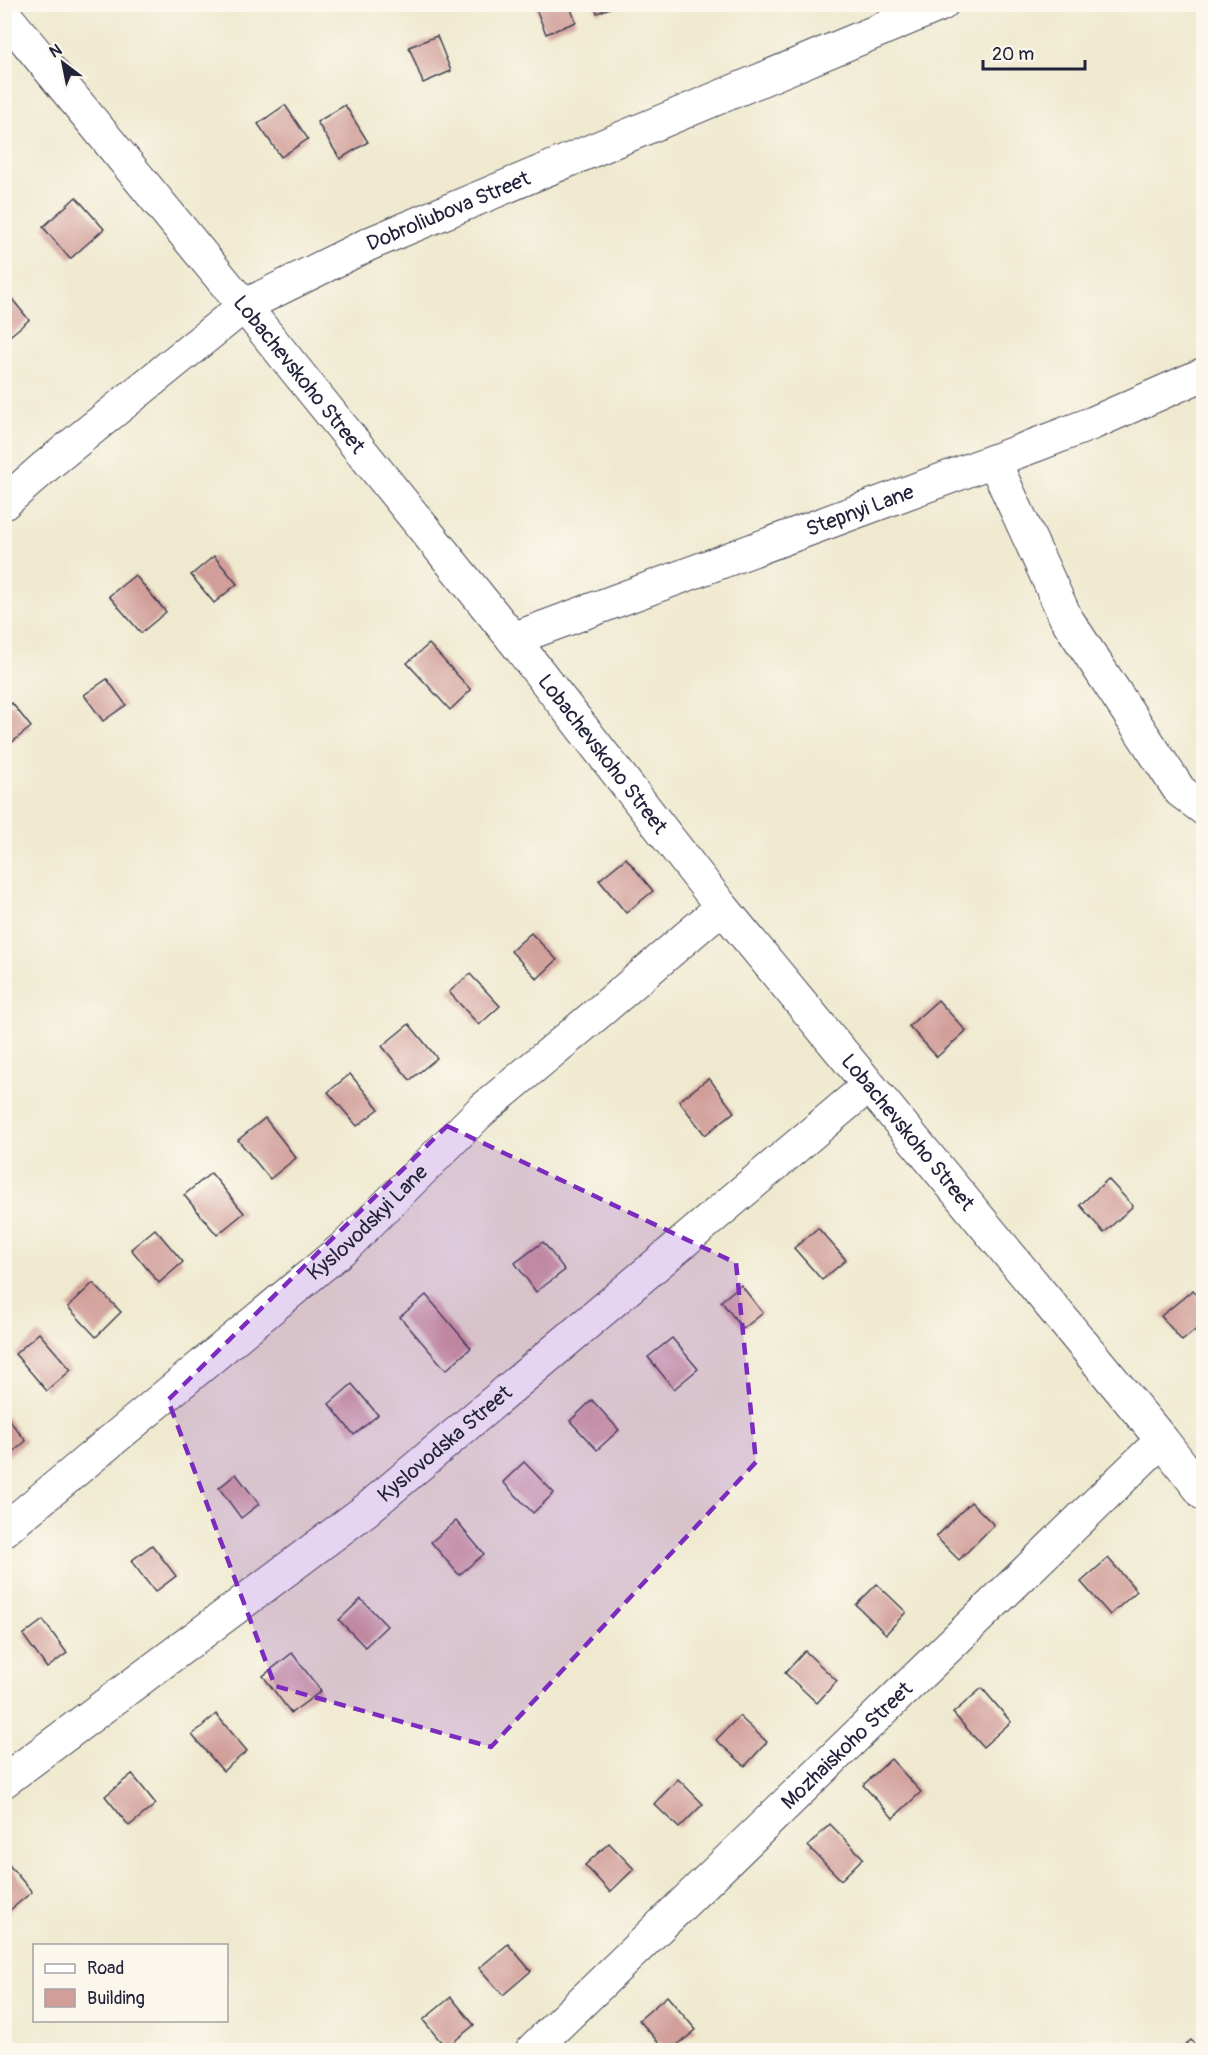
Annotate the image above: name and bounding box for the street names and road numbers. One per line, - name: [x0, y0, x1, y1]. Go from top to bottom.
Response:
- street label: Dobroliubova Street: [362, 164, 535, 257]
- street label: Lobachevskoho Street: [227, 290, 372, 459]
- street label: Stepnyi Lane: [802, 478, 918, 543]
- street label: Lobachevskoho Street: [532, 669, 674, 840]
- street label: Lobachevskoho Street: [835, 1048, 981, 1217]
- street label: Kyslovodskyi Lane: [301, 1158, 434, 1286]
- street label: Kyslovodska Street: [372, 1379, 518, 1508]
- street label: Mozhaiskoho Street: [775, 1675, 919, 1815]

